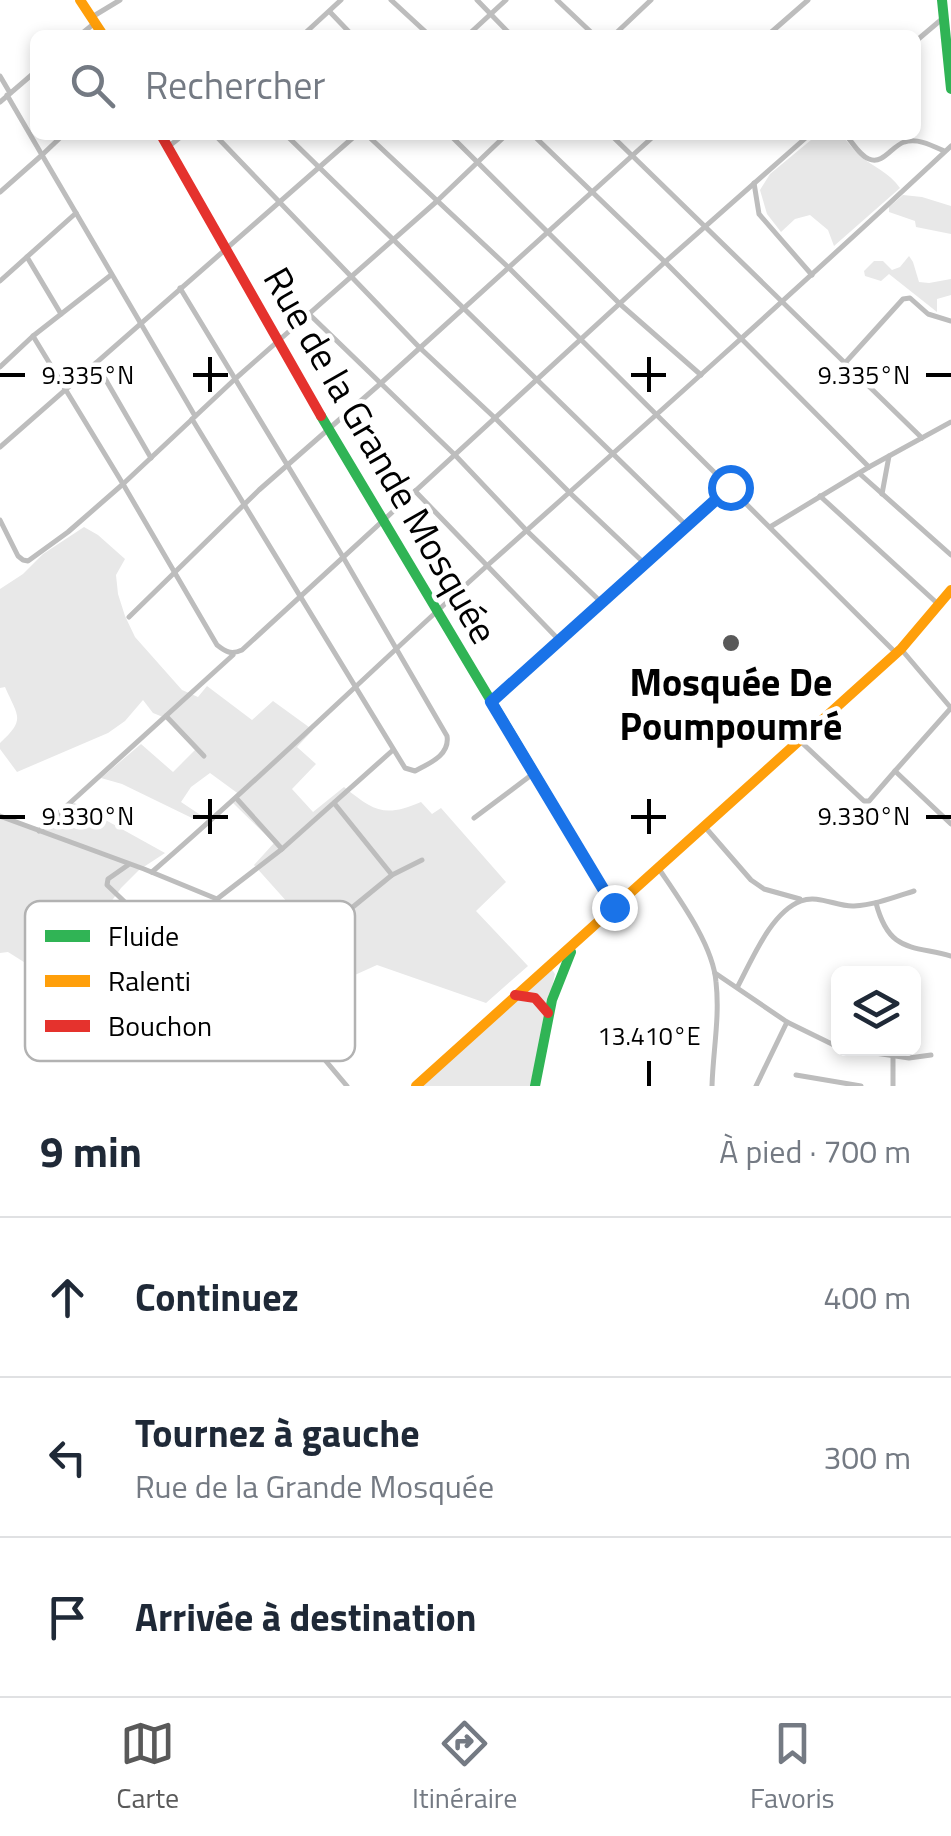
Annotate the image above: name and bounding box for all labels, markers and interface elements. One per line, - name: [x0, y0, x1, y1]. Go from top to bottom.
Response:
- search box: [30, 30, 921, 140]
- text: Rechercher: [145, 56, 326, 114]
- icon: search: [65, 58, 120, 113]
- street label: Rue de la Grande Mosquée: [249, 256, 513, 654]
- text: 9.335°N: [42, 356, 134, 394]
- text: 9.335°N: [818, 356, 910, 394]
- route start: [708, 465, 754, 511]
- marker: Mosquée De Poumpoumré: [720, 632, 742, 654]
- place label: Mosquée De Poumpoumré: [620, 653, 842, 755]
- text: 9.330°N: [42, 797, 134, 835]
- text: 9.330°N: [818, 797, 910, 835]
- route end: [592, 885, 638, 931]
- legend: [25, 901, 355, 1061]
- text: Fluide: [108, 914, 179, 957]
- text: Ralenti: [108, 959, 191, 1002]
- map controls: [831, 966, 921, 1056]
- button: layers: [831, 966, 921, 1056]
- text: Bouchon: [108, 1004, 212, 1047]
- text: 13.410°E: [597, 1017, 701, 1055]
- text: 9 min: [40, 1119, 142, 1183]
- text: À pied · 700 m: [719, 1127, 911, 1175]
- text: Continuez: [135, 1268, 299, 1326]
- icon: ahead: [40, 1270, 95, 1325]
- text: 400 m: [823, 1273, 911, 1321]
- text: Tournez à gauche: [135, 1404, 420, 1462]
- icon: left: [40, 1430, 95, 1485]
- text: 300 m: [823, 1433, 911, 1481]
- text: Rue de la Grande Mosquée: [135, 1462, 494, 1510]
- text: Arrivée à destination: [135, 1588, 477, 1646]
- icon: arrive: [40, 1590, 95, 1645]
- tab: Carte: [116, 1716, 179, 1819]
- tab: Itinéraire: [412, 1716, 517, 1819]
- tab: Favoris: [750, 1716, 835, 1819]

